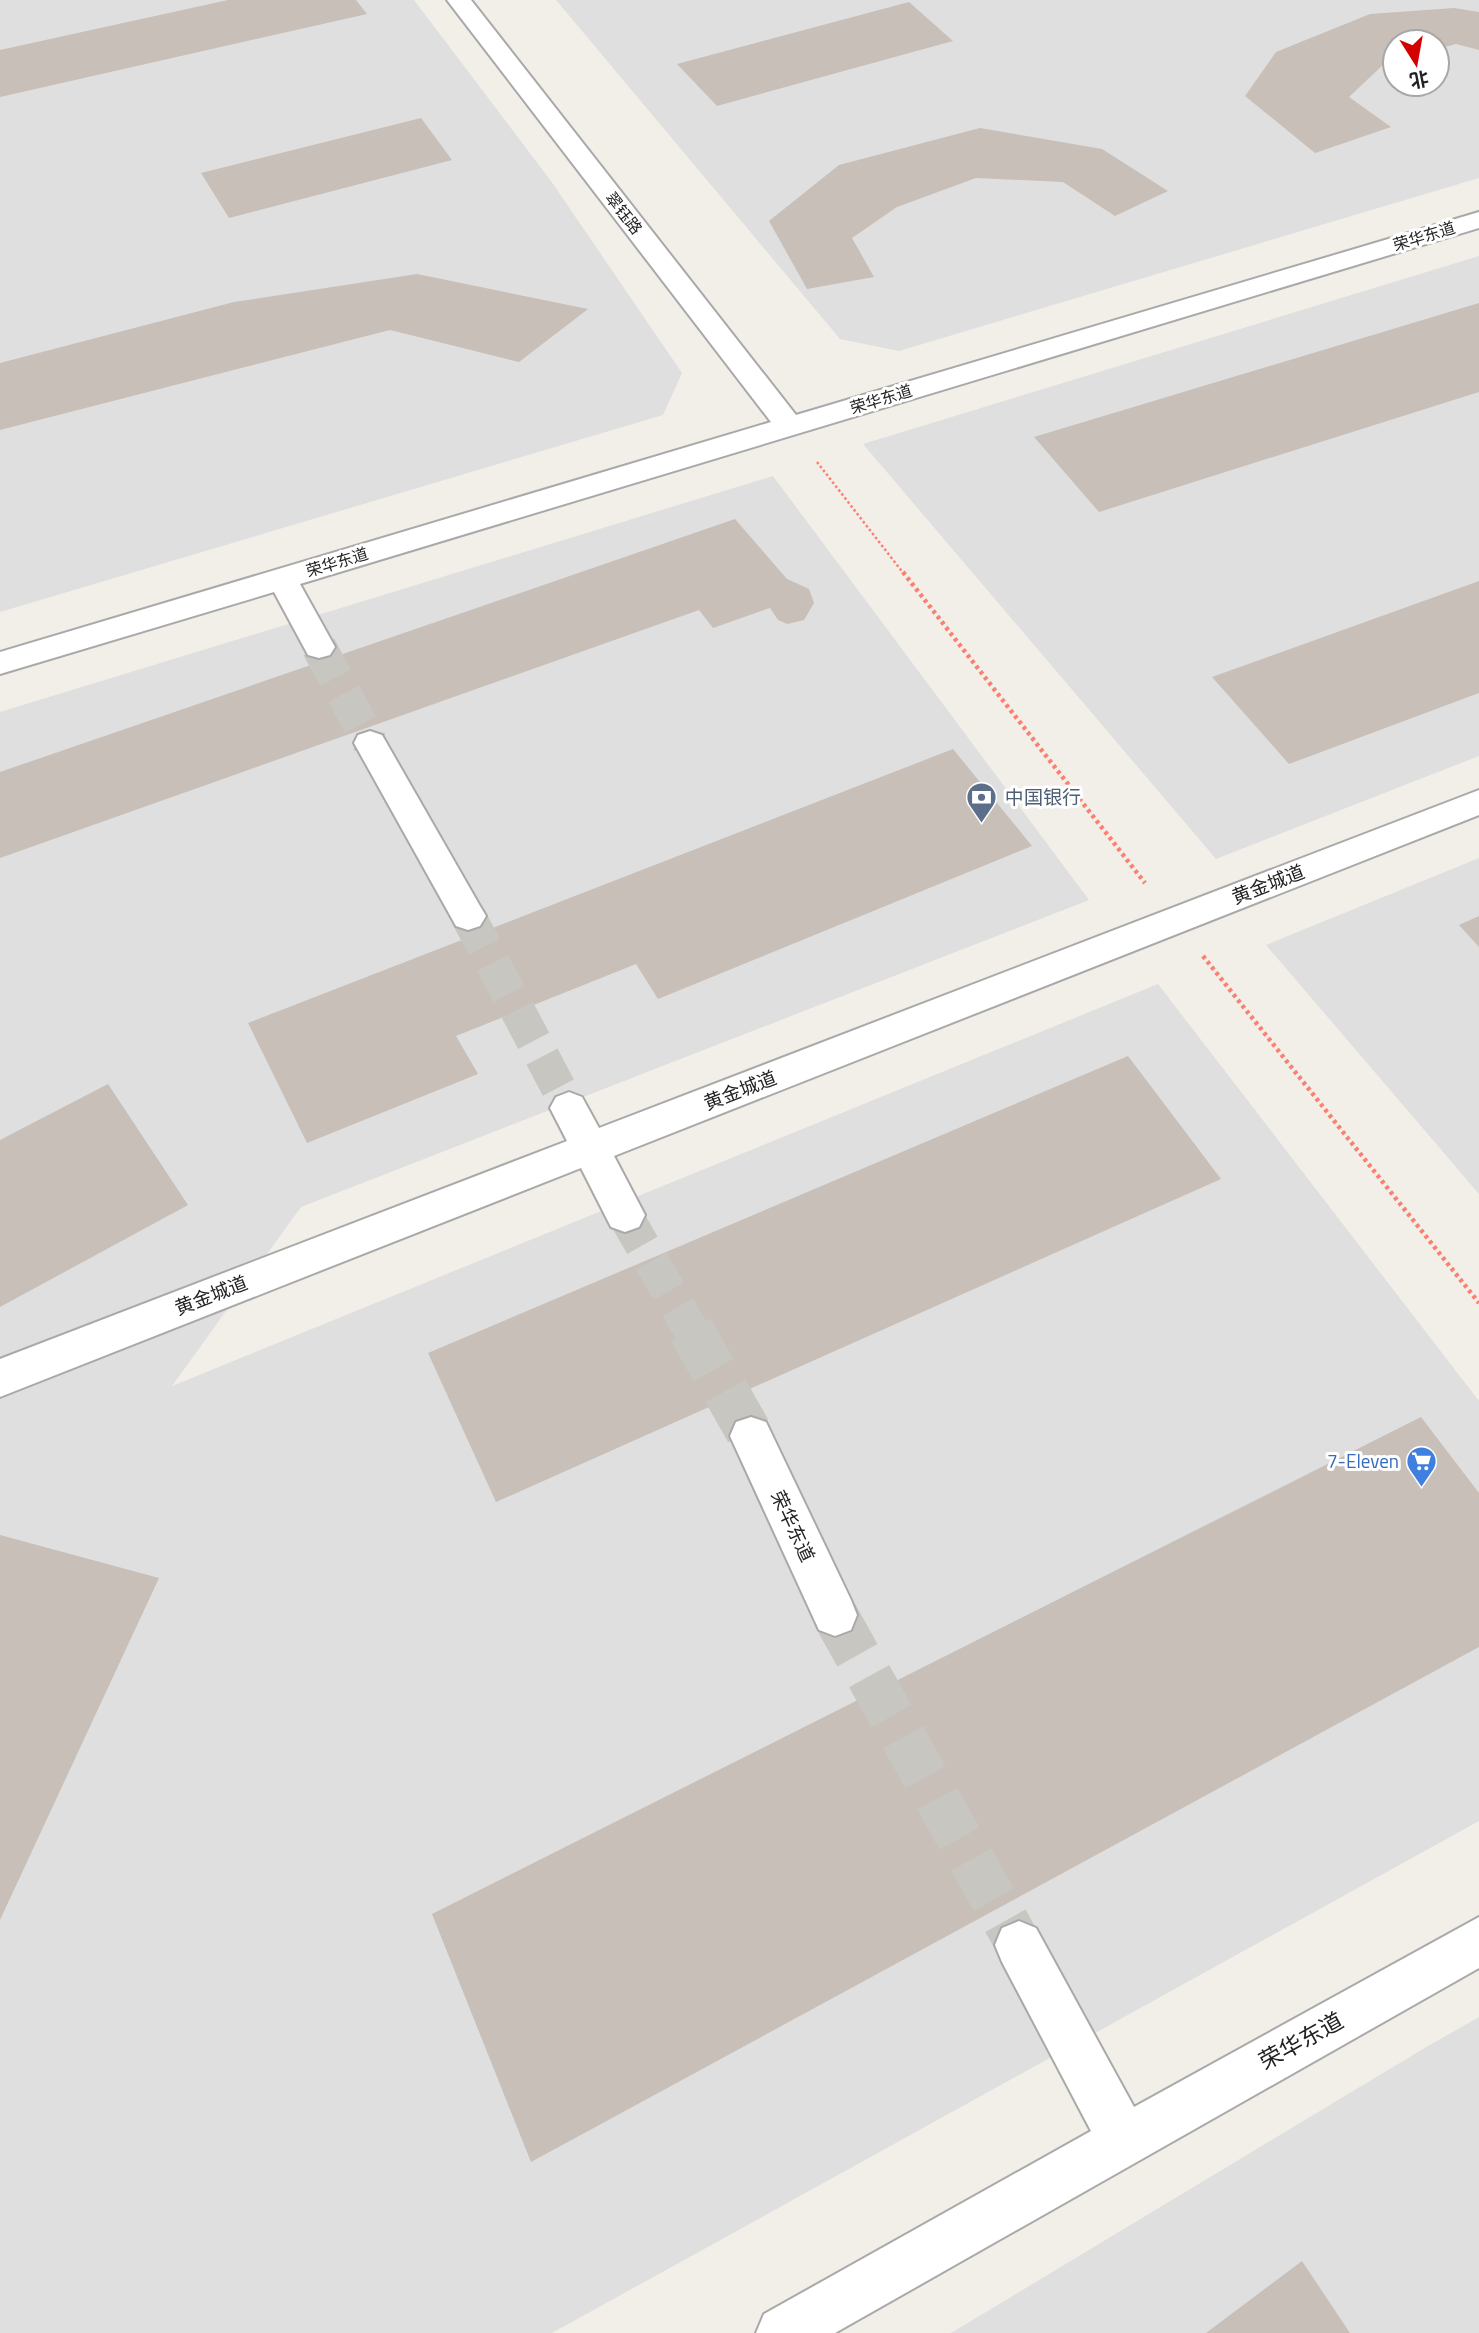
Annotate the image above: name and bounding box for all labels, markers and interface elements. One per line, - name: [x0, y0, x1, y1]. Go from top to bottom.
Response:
- north arrow: [1381, 28, 1451, 98]
- text: 北: [1407, 64, 1431, 96]
- street label: 翠钰路: [600, 187, 648, 239]
- street label: 荣华东道: [1390, 215, 1458, 257]
- street label: 荣华东道: [847, 378, 915, 420]
- street label: 荣华东道: [303, 541, 371, 583]
- bank icon: 中国银行: [965, 780, 999, 824]
- place label: 中国银行: [1005, 782, 1081, 811]
- street label: 黄金城道: [1227, 856, 1309, 911]
- street label: 黄金城道: [699, 1062, 781, 1117]
- street label: 黄金城道: [170, 1267, 252, 1322]
- supermarket icon: 7-Eleven: [1405, 1444, 1439, 1488]
- place label: 7-Eleven: [1327, 1446, 1399, 1475]
- street label: 荣华东道: [764, 1485, 823, 1566]
- street label: 荣华东道: [1252, 2003, 1349, 2078]

